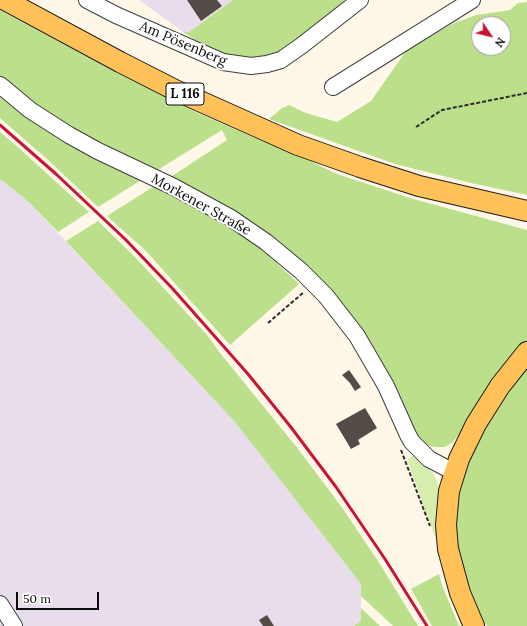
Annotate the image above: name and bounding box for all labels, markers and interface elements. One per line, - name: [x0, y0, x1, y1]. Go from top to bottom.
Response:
- north arrow: [471, 16, 511, 56]
- street label: Am Pösenberg: [137, 18, 229, 70]
- text: N: [492, 35, 508, 50]
- road number: L 116: [166, 83, 204, 105]
- street label: Morkener Straße: [148, 171, 254, 239]
- scale bar: [18, 584, 101, 610]
- text: 50 m: [23, 591, 51, 606]

